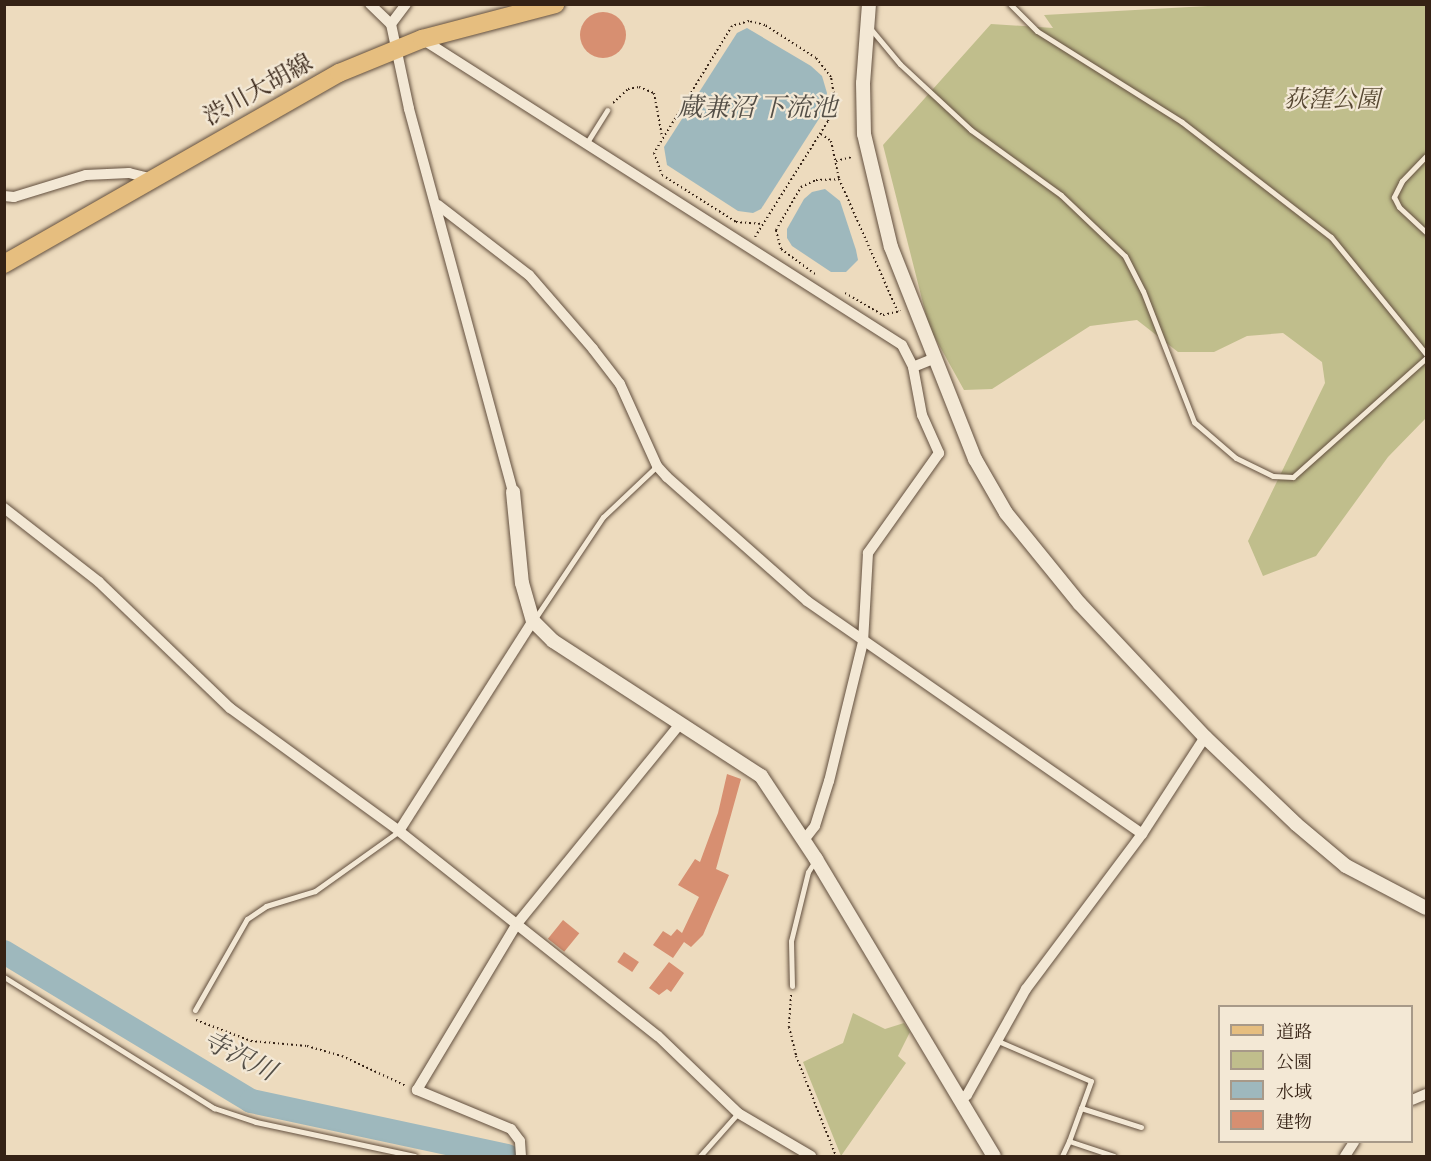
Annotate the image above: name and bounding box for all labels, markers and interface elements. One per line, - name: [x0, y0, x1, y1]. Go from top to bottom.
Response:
- street label: 渋川大胡線: [199, 48, 317, 132]
- park label: 荻窪公園: [1284, 86, 1380, 114]
- water label: 蔵兼沼 下流池: [677, 92, 837, 124]
- legend: [1218, 1005, 1413, 1143]
- text: 道路: [1276, 1020, 1312, 1044]
- water label: 寺沢川: [197, 1024, 281, 1088]
- text: 公園: [1276, 1050, 1312, 1074]
- text: 水域: [1276, 1080, 1312, 1104]
- text: 建物: [1276, 1110, 1312, 1134]

